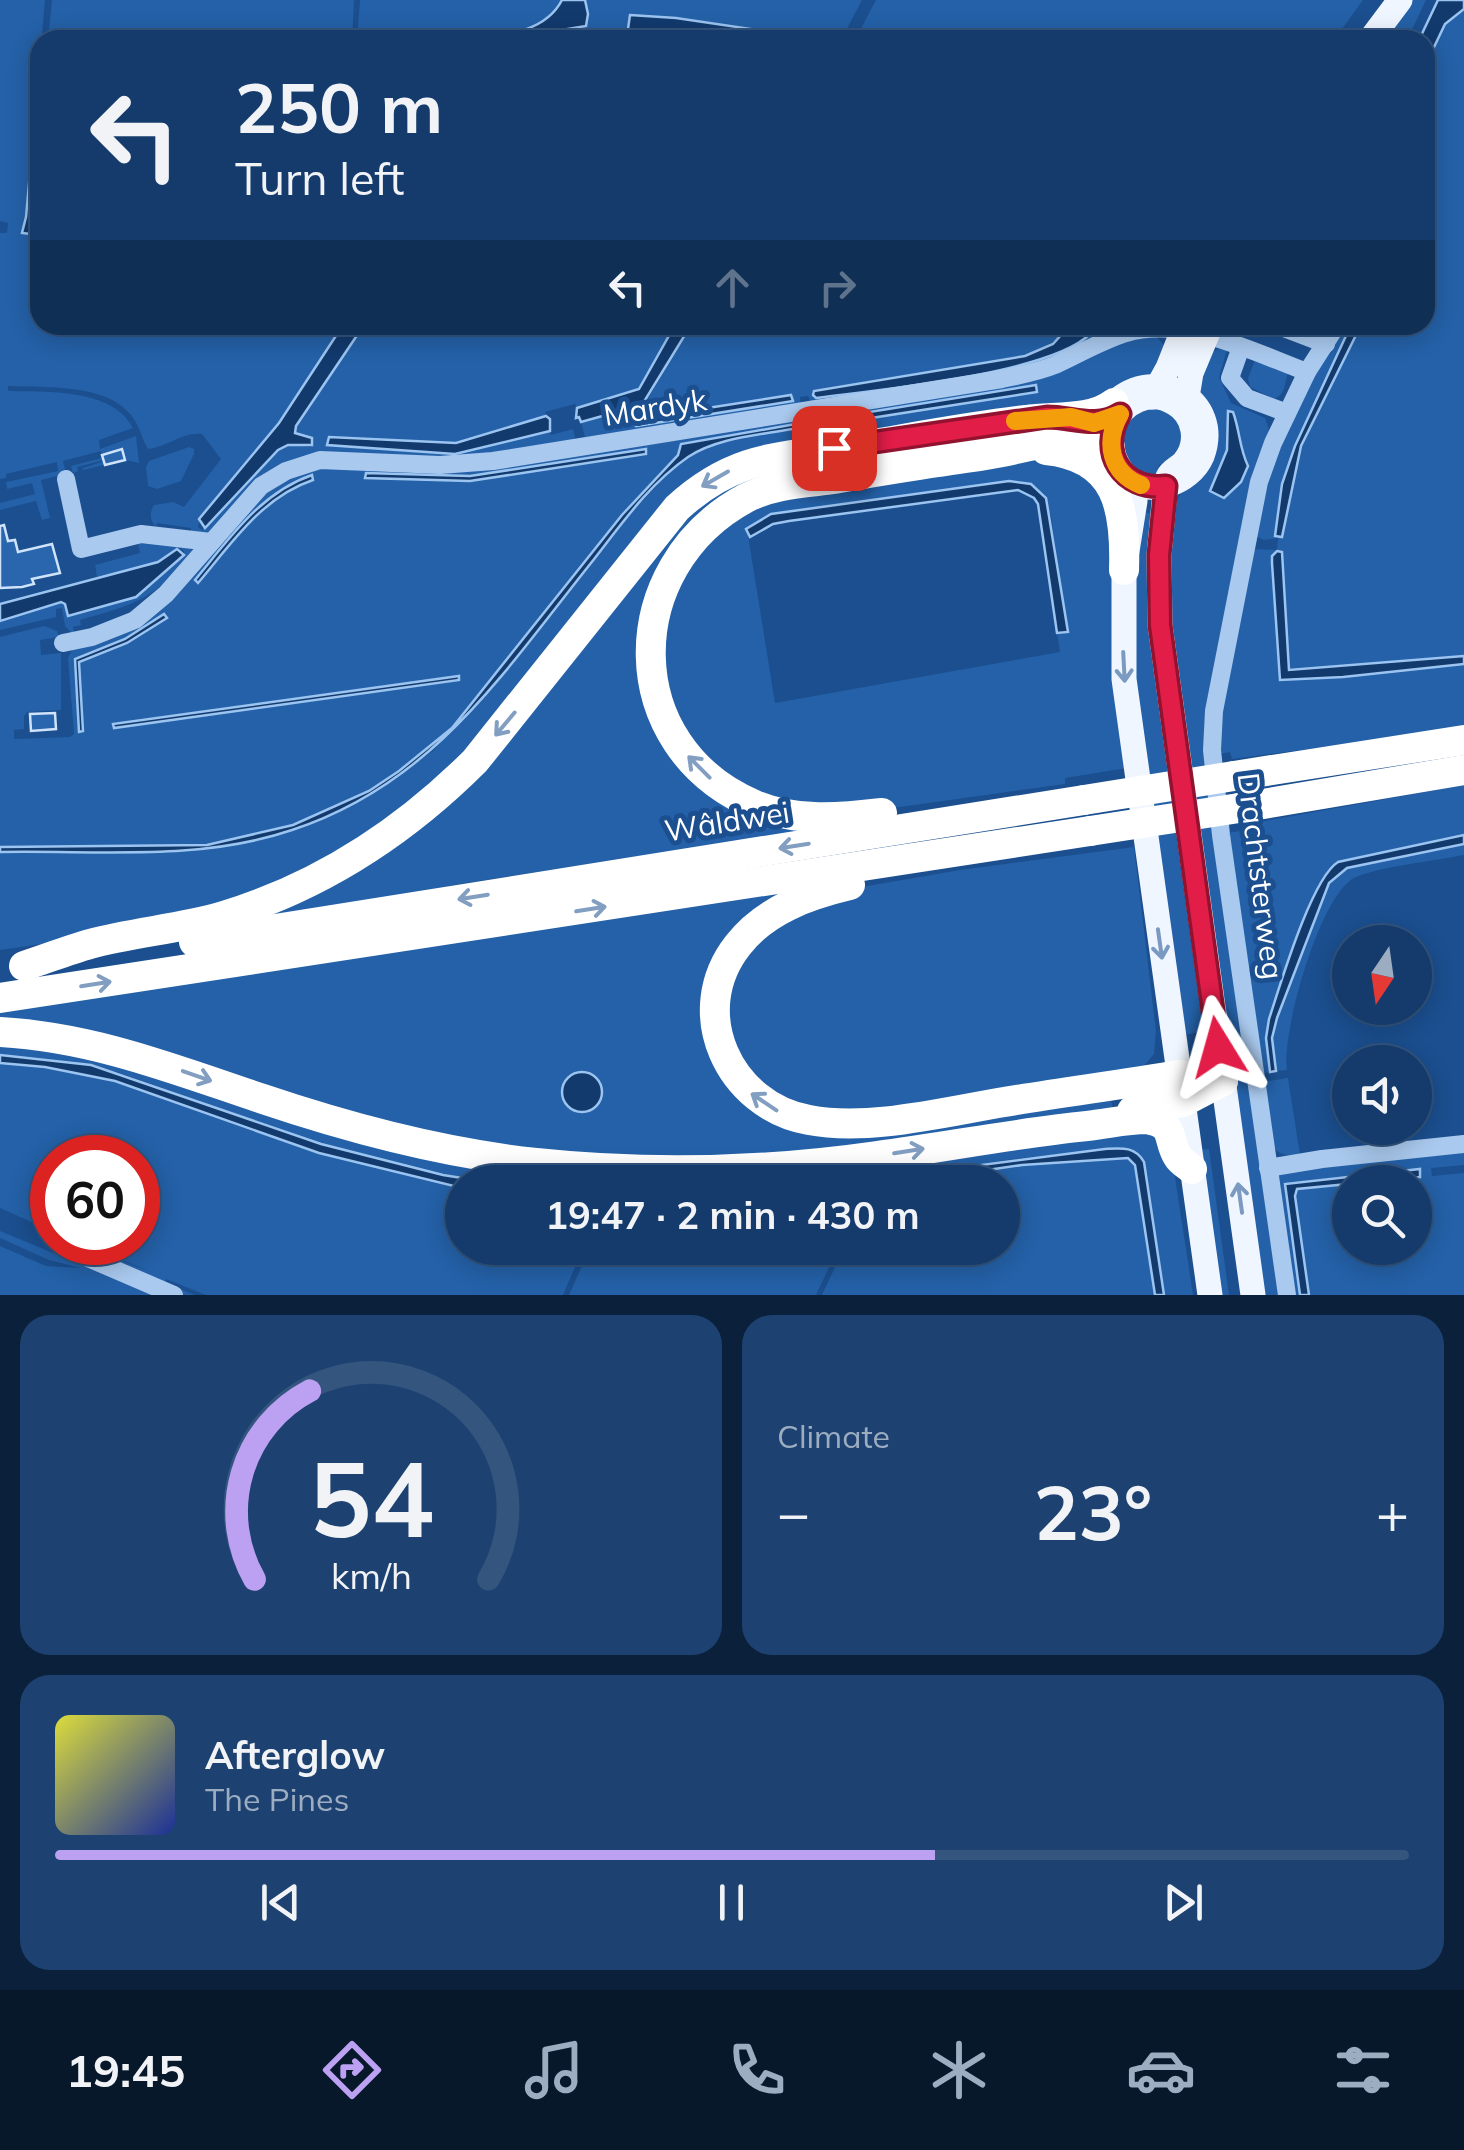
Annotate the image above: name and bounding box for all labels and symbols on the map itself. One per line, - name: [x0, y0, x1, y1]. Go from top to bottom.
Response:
- street label: Mardyk: [601, 380, 710, 434]
- pin: [792, 406, 877, 491]
- one-way arrow: [702, 469, 730, 489]
- one-way arrow: [1115, 650, 1134, 683]
- one-way arrow: [494, 711, 516, 737]
- one-way arrow: [687, 755, 712, 780]
- street label: Drachtsterweg: [1229, 771, 1293, 981]
- street label: Wâldwei: [662, 792, 792, 850]
- one-way arrow: [778, 837, 811, 855]
- one-way arrow: [457, 888, 490, 906]
- one-way arrow: [574, 899, 606, 917]
- north arrow: [1332, 925, 1432, 1025]
- one-way arrow: [1151, 927, 1170, 959]
- one-way arrow: [80, 974, 112, 992]
- position arrow: [1166, 995, 1270, 1099]
- one-way arrow: [180, 1068, 211, 1086]
- one-way arrow: [751, 1091, 779, 1112]
- speed limit sign: 60: [30, 1135, 160, 1265]
- one-way arrow: [892, 1142, 925, 1160]
- one-way arrow: [1230, 1183, 1248, 1215]

